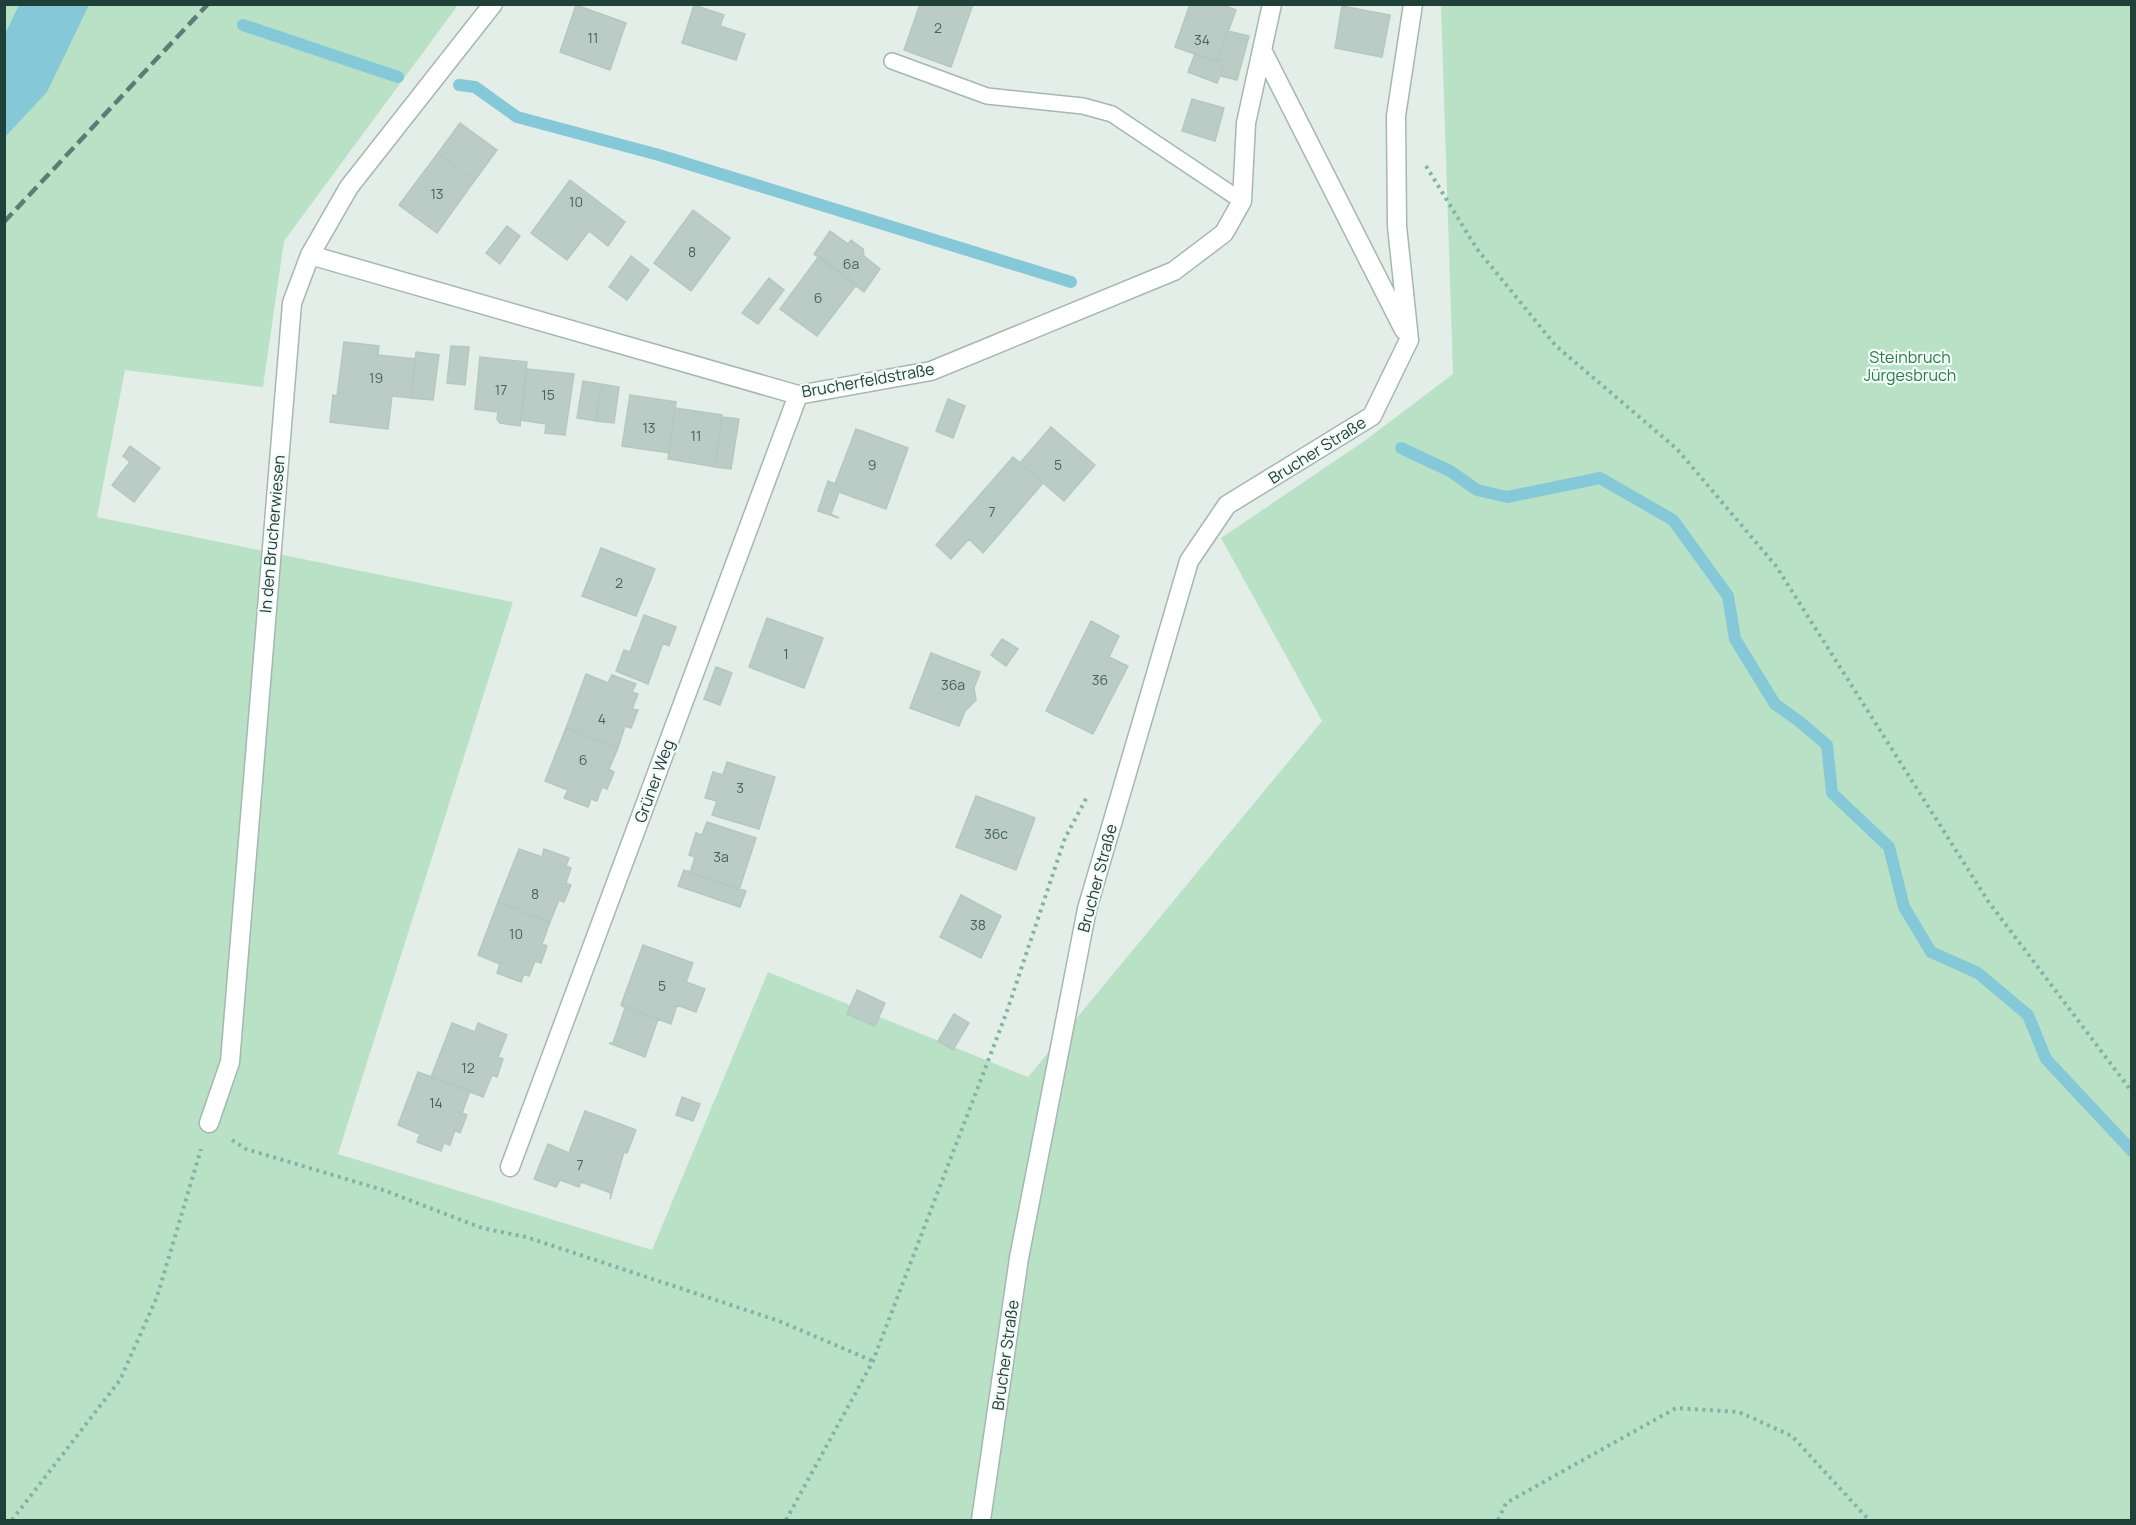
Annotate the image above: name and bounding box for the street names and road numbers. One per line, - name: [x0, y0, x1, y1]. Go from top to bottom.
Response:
- street label: Brucherfeldstraße: [800, 357, 936, 403]
- street label: Brucher Straße: [1264, 411, 1370, 489]
- street label: In den Brucherwiesen: [254, 454, 290, 614]
- street label: Grüner Weg: [629, 736, 679, 826]
- street label: Brucher Straße: [1072, 821, 1122, 935]
- street label: Brucher Straße: [986, 1298, 1024, 1412]

